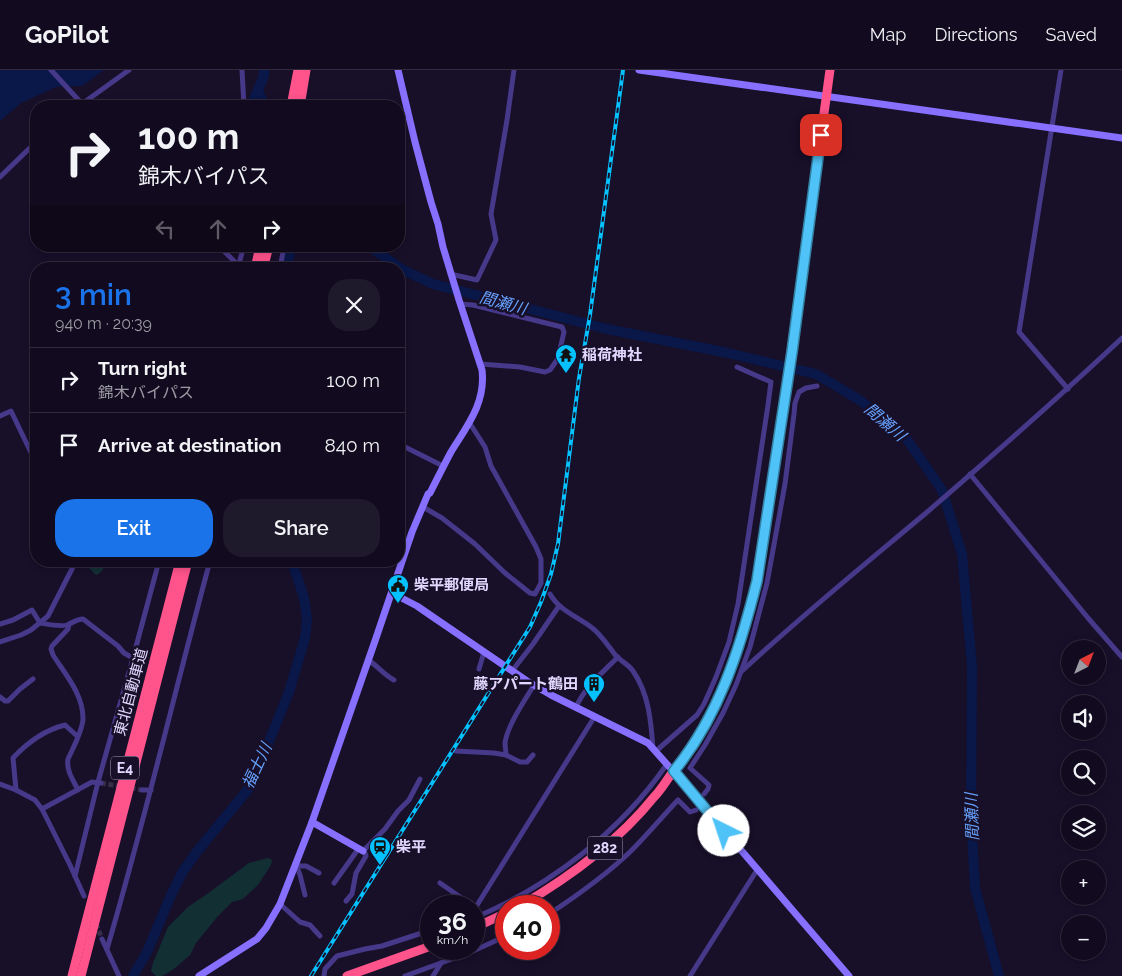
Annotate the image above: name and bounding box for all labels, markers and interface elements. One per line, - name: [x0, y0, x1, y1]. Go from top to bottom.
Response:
- text: GoPilot: [25, 20, 109, 49]
- text: Map: [870, 24, 906, 45]
- text: Directions: [934, 24, 1018, 45]
- text: Saved: [1046, 24, 1097, 45]
- pin: [800, 114, 842, 156]
- text: 100 m: [138, 116, 239, 157]
- icon: right: [55, 120, 120, 185]
- icon: arrive: [807, 121, 835, 149]
- text: 錦木バイパス: [138, 163, 270, 189]
- icon: left: [151, 215, 179, 243]
- icon: ahead: [204, 215, 232, 243]
- icon: right: [257, 215, 285, 243]
- text: 3 min: [55, 277, 132, 312]
- button: close: [328, 279, 380, 331]
- water label: 間瀬川: [477, 288, 531, 319]
- text: 940 m · 20:39: [55, 314, 152, 333]
- temple icon: 稲荷神社: [554, 343, 578, 374]
- place label: 稲荷神社: [582, 346, 642, 364]
- text: Turn right: [98, 357, 187, 379]
- icon: right: [55, 366, 83, 394]
- text: 100 m: [326, 369, 380, 391]
- text: 錦木バイパス: [98, 383, 194, 402]
- water label: 間瀬川: [861, 399, 911, 446]
- icon: arrive: [55, 431, 83, 459]
- text: Arrive at destination: [98, 434, 282, 456]
- text: 840 m: [324, 434, 380, 456]
- button: Exit: [55, 499, 213, 557]
- button: Share: [223, 499, 380, 557]
- public building icon: 柴平郵便局: [386, 573, 410, 604]
- place label: 柴平郵便局: [414, 576, 489, 594]
- north arrow: [1061, 640, 1106, 685]
- map controls: [1061, 640, 1106, 960]
- street label: 東北自動車道: [111, 646, 151, 738]
- building icon: 藤アパート鶴田: [582, 672, 606, 703]
- place label: 藤アパート鶴田: [473, 675, 578, 693]
- button: sound: [1061, 695, 1106, 740]
- water label: 福士川: [238, 738, 277, 792]
- button: search: [1061, 750, 1106, 795]
- road number: E4: [111, 756, 139, 780]
- water label: 間瀬川: [962, 791, 982, 841]
- position arrow: [697, 804, 749, 856]
- button: layers: [1061, 805, 1106, 850]
- station icon: 柴平: [368, 835, 392, 866]
- road number: 282: [588, 836, 622, 860]
- place label: 柴平: [396, 838, 426, 856]
- button: +: [1061, 860, 1106, 905]
- speed limit sign: 40: [495, 895, 560, 960]
- text: 36: [438, 906, 467, 936]
- button: −: [1061, 915, 1106, 960]
- text: km/h: [437, 933, 468, 947]

